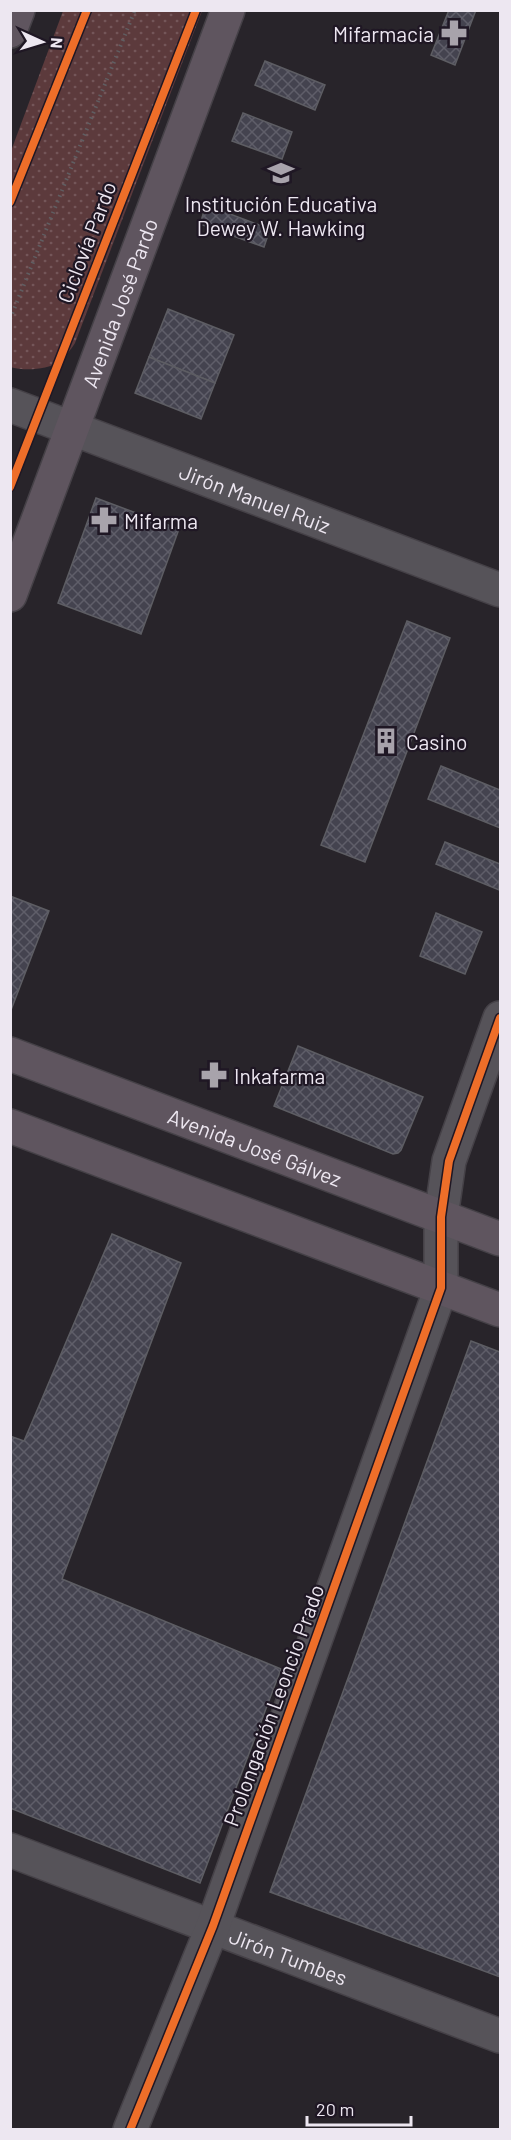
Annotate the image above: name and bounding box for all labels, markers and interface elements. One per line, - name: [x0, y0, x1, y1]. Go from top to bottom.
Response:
- north arrow: [12, 12, 72, 72]
- pharmacy icon: Mifarmacia: [439, 18, 469, 48]
- place label: Mifarmacia: [333, 21, 434, 46]
- text: N: [48, 37, 67, 49]
- school or university icon: Institución Educativa Dewey W. Hawking: [266, 158, 296, 188]
- street label: Ciclovía Pardo: [51, 178, 121, 306]
- place label: Institución Educativa Dewey W. Hawking: [185, 191, 377, 240]
- street label: Avenida José Pardo: [76, 215, 162, 391]
- street label: Jirón Manuel Ruiz: [176, 458, 334, 537]
- pharmacy icon: Mifarma: [89, 505, 119, 535]
- place label: Mifarma: [124, 508, 198, 533]
- building icon: Casino: [371, 726, 401, 756]
- place label: Casino: [406, 729, 467, 754]
- pharmacy icon: Inkafarma: [199, 1060, 229, 1090]
- place label: Inkafarma: [234, 1063, 325, 1088]
- street label: Avenida José Gálvez: [165, 1102, 345, 1191]
- street label: Prolongación Leoncio Prado: [218, 1581, 328, 1829]
- street label: Jirón Tumbes: [226, 1922, 351, 1989]
- scale bar: [307, 2089, 410, 2127]
- text: 20 m: [316, 2098, 354, 2120]

